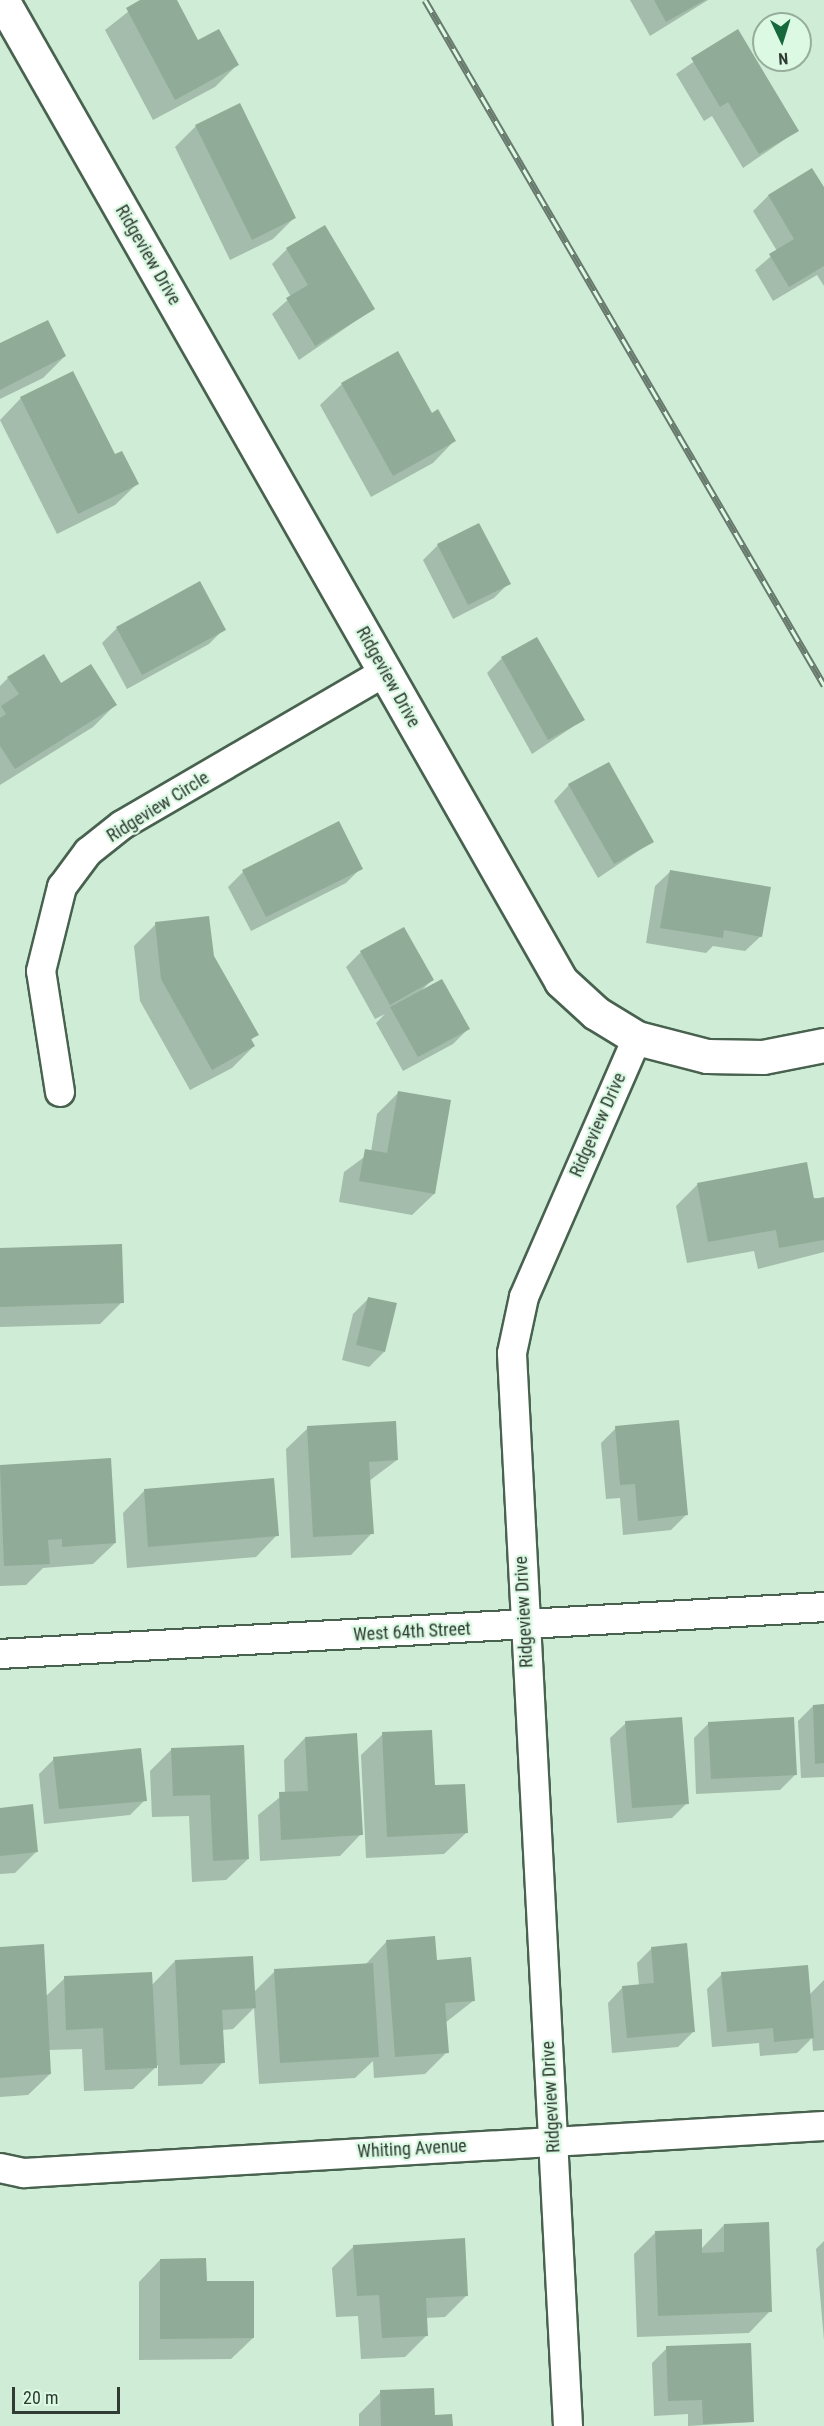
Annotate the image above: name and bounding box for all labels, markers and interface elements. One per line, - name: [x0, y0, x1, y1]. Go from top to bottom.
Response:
- north arrow: [752, 12, 812, 72]
- text: N: [778, 49, 789, 68]
- street label: Ridgeview Drive: [111, 201, 185, 309]
- street label: Ridgeview Drive: [351, 623, 425, 731]
- street label: Ridgeview Circle: [103, 767, 213, 847]
- street label: Ridgeview Drive: [565, 1070, 631, 1180]
- street label: Ridgeview Drive: [510, 1556, 538, 1668]
- street label: West 64th Street: [353, 1618, 471, 1646]
- street label: Ridgeview Drive: [537, 2041, 565, 2153]
- street label: Whiting Avenue: [357, 2135, 467, 2163]
- scale bar: [15, 2375, 123, 2413]
- text: 20 m: [23, 2387, 58, 2408]

